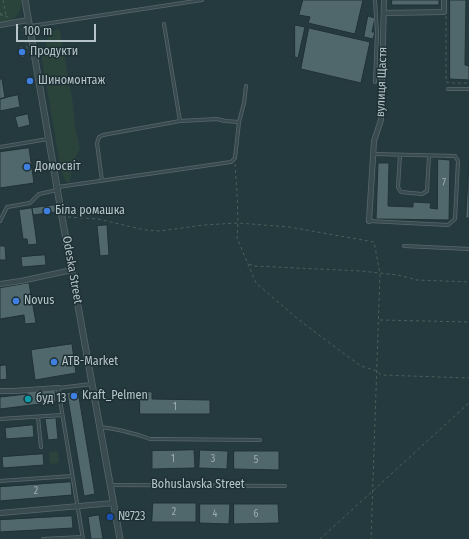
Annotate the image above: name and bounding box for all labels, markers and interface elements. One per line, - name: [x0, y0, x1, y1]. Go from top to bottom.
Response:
- scale bar: [18, 16, 98, 42]
- text: 100 m: [23, 24, 52, 38]
- place label: Продукти: [30, 45, 78, 59]
- marker: Продукти: [17, 47, 27, 57]
- street label: вулиця Щастя: [374, 47, 390, 117]
- place label: Шиномонтаж: [38, 74, 105, 88]
- marker: Шиномонтаж: [25, 76, 35, 86]
- place label: Домосвіт: [35, 160, 81, 174]
- marker: Домосвіт: [22, 162, 32, 172]
- house number: 7: [442, 177, 446, 189]
- place label: Біла ромашка: [55, 204, 125, 218]
- marker: Біла ромашка: [42, 206, 52, 216]
- street label: Odeska Street: [59, 235, 85, 305]
- place label: Novus: [24, 294, 54, 308]
- marker: Novus: [11, 296, 21, 306]
- place label: ATB-Market: [62, 355, 118, 369]
- marker: ATB-Market: [49, 357, 59, 367]
- place label: Kraft_Pelmen: [82, 389, 148, 403]
- marker: Kraft_Pelmen: [69, 391, 79, 401]
- place label: буд 13: [36, 392, 66, 406]
- marker: буд 13: [23, 394, 33, 404]
- house number: 1: [173, 401, 177, 413]
- house number: 1: [171, 453, 175, 465]
- house number: 3: [211, 453, 215, 465]
- house number: 5: [254, 454, 258, 466]
- street label: Bohuslavska Street: [151, 478, 245, 492]
- house number: 2: [34, 485, 38, 497]
- house number: 2: [172, 506, 176, 518]
- house number: 4: [213, 508, 217, 520]
- house number: 6: [254, 508, 258, 520]
- place label: №723: [118, 510, 145, 524]
- marker: №723: [105, 512, 115, 522]

